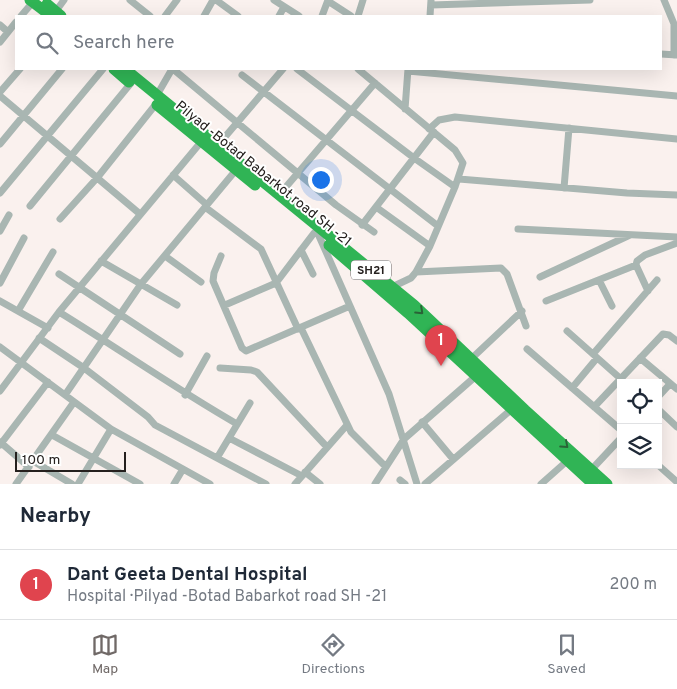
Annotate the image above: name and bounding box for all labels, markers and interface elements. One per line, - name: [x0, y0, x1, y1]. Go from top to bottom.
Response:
- search box: [15, 15, 662, 70]
- icon: search: [33, 29, 61, 57]
- text: Search here: [73, 31, 175, 55]
- street label: Pilyad -Botad Babarkot road SH -21: [172, 98, 355, 251]
- your location: [308, 167, 334, 193]
- road number: SH21: [351, 260, 391, 280]
- one-way arrow: [414, 305, 423, 314]
- pin: 1: [425, 325, 457, 366]
- map controls: [617, 379, 662, 469]
- button: locate: [617, 379, 662, 424]
- button: layers: [617, 424, 662, 469]
- one-way arrow: [559, 439, 568, 448]
- scale bar: [15, 449, 126, 472]
- text: 100 m: [22, 452, 60, 469]
- text: Nearby: [20, 503, 91, 530]
- text: Dant Geeta Dental Hospital: [67, 563, 308, 587]
- text: 1: [33, 575, 39, 595]
- text: 200 m: [609, 575, 657, 595]
- text: Hospital · Pilyad -Botad Babarkot road SH -21: [67, 587, 387, 607]
- tab: Map: [91, 631, 119, 678]
- tab: Directions: [301, 631, 365, 678]
- tab: Saved: [547, 631, 586, 678]

